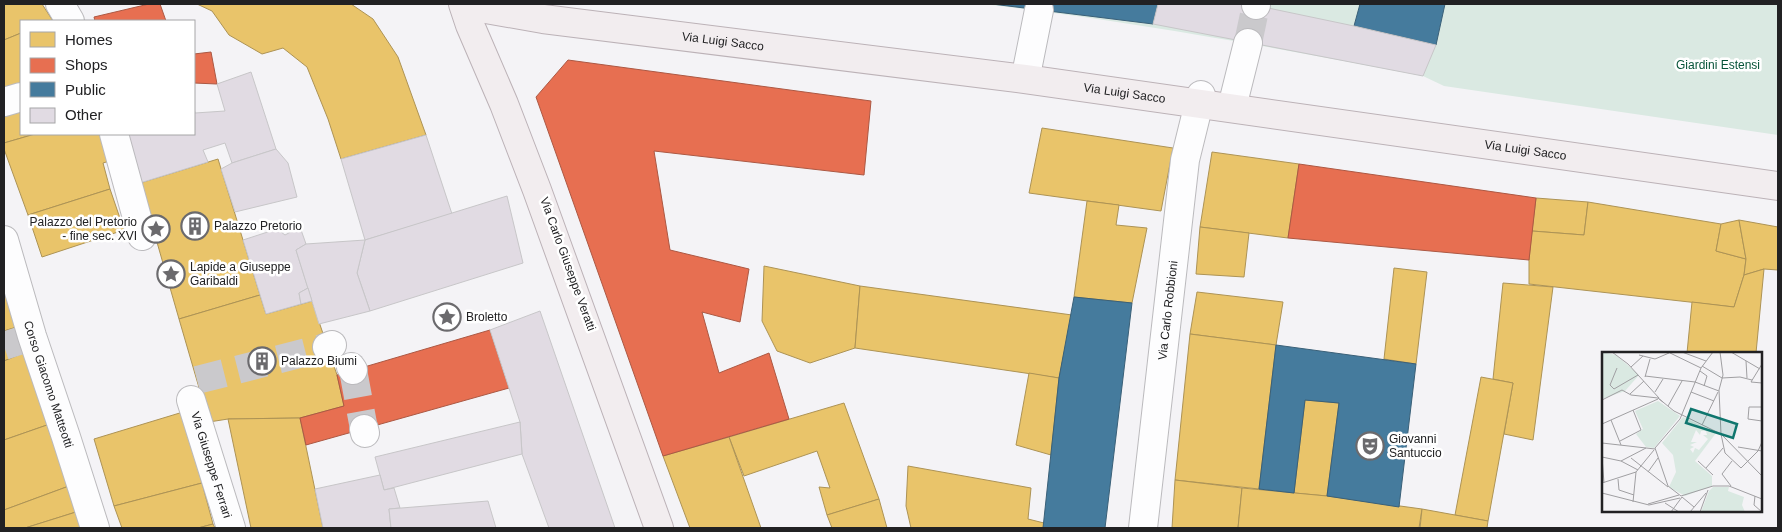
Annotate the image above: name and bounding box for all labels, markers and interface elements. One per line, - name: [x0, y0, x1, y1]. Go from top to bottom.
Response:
- legend: [20, 20, 195, 135]
- street label: Via Luigi Sacco: [681, 29, 765, 53]
- text: Homes: [65, 31, 113, 48]
- text: Shops: [65, 56, 108, 73]
- park label: Giardini Estensi: [1676, 58, 1760, 72]
- street label: Via Luigi Sacco: [1083, 80, 1167, 106]
- text: Public: [65, 81, 106, 98]
- text: Other: [65, 106, 103, 123]
- street label: Via Luigi Sacco: [1484, 137, 1568, 163]
- street label: Via Carlo Giuseppe Veratti: [537, 195, 599, 333]
- building icon: Palazzo Pretorio: [180, 211, 210, 241]
- place icon: Palazzo del Pretorio - fine sec. XVI: [141, 214, 171, 244]
- place label: Palazzo del Pretorio - fine sec. XVI: [30, 215, 137, 243]
- place label: Palazzo Pretorio: [214, 219, 302, 233]
- place icon: Lapide a Giuseppe Garibaldi: [156, 259, 186, 289]
- place label: Lapide a Giuseppe Garibaldi: [190, 260, 291, 288]
- street label: Via Carlo Robbioni: [1155, 260, 1180, 361]
- place icon: Broletto: [432, 302, 462, 332]
- place label: Broletto: [466, 310, 508, 324]
- street label: Corso Giacomo Matteotti: [21, 319, 76, 450]
- building icon: Palazzo Biumi: [247, 346, 277, 376]
- inset map: [1602, 352, 1762, 512]
- place label: Palazzo Biumi: [281, 354, 357, 368]
- street label: Via Giuseppe Ferrari: [188, 410, 234, 520]
- theatre icon: Giovanni Santuccio: [1355, 431, 1385, 461]
- place label: Giovanni Santuccio: [1389, 432, 1442, 460]

